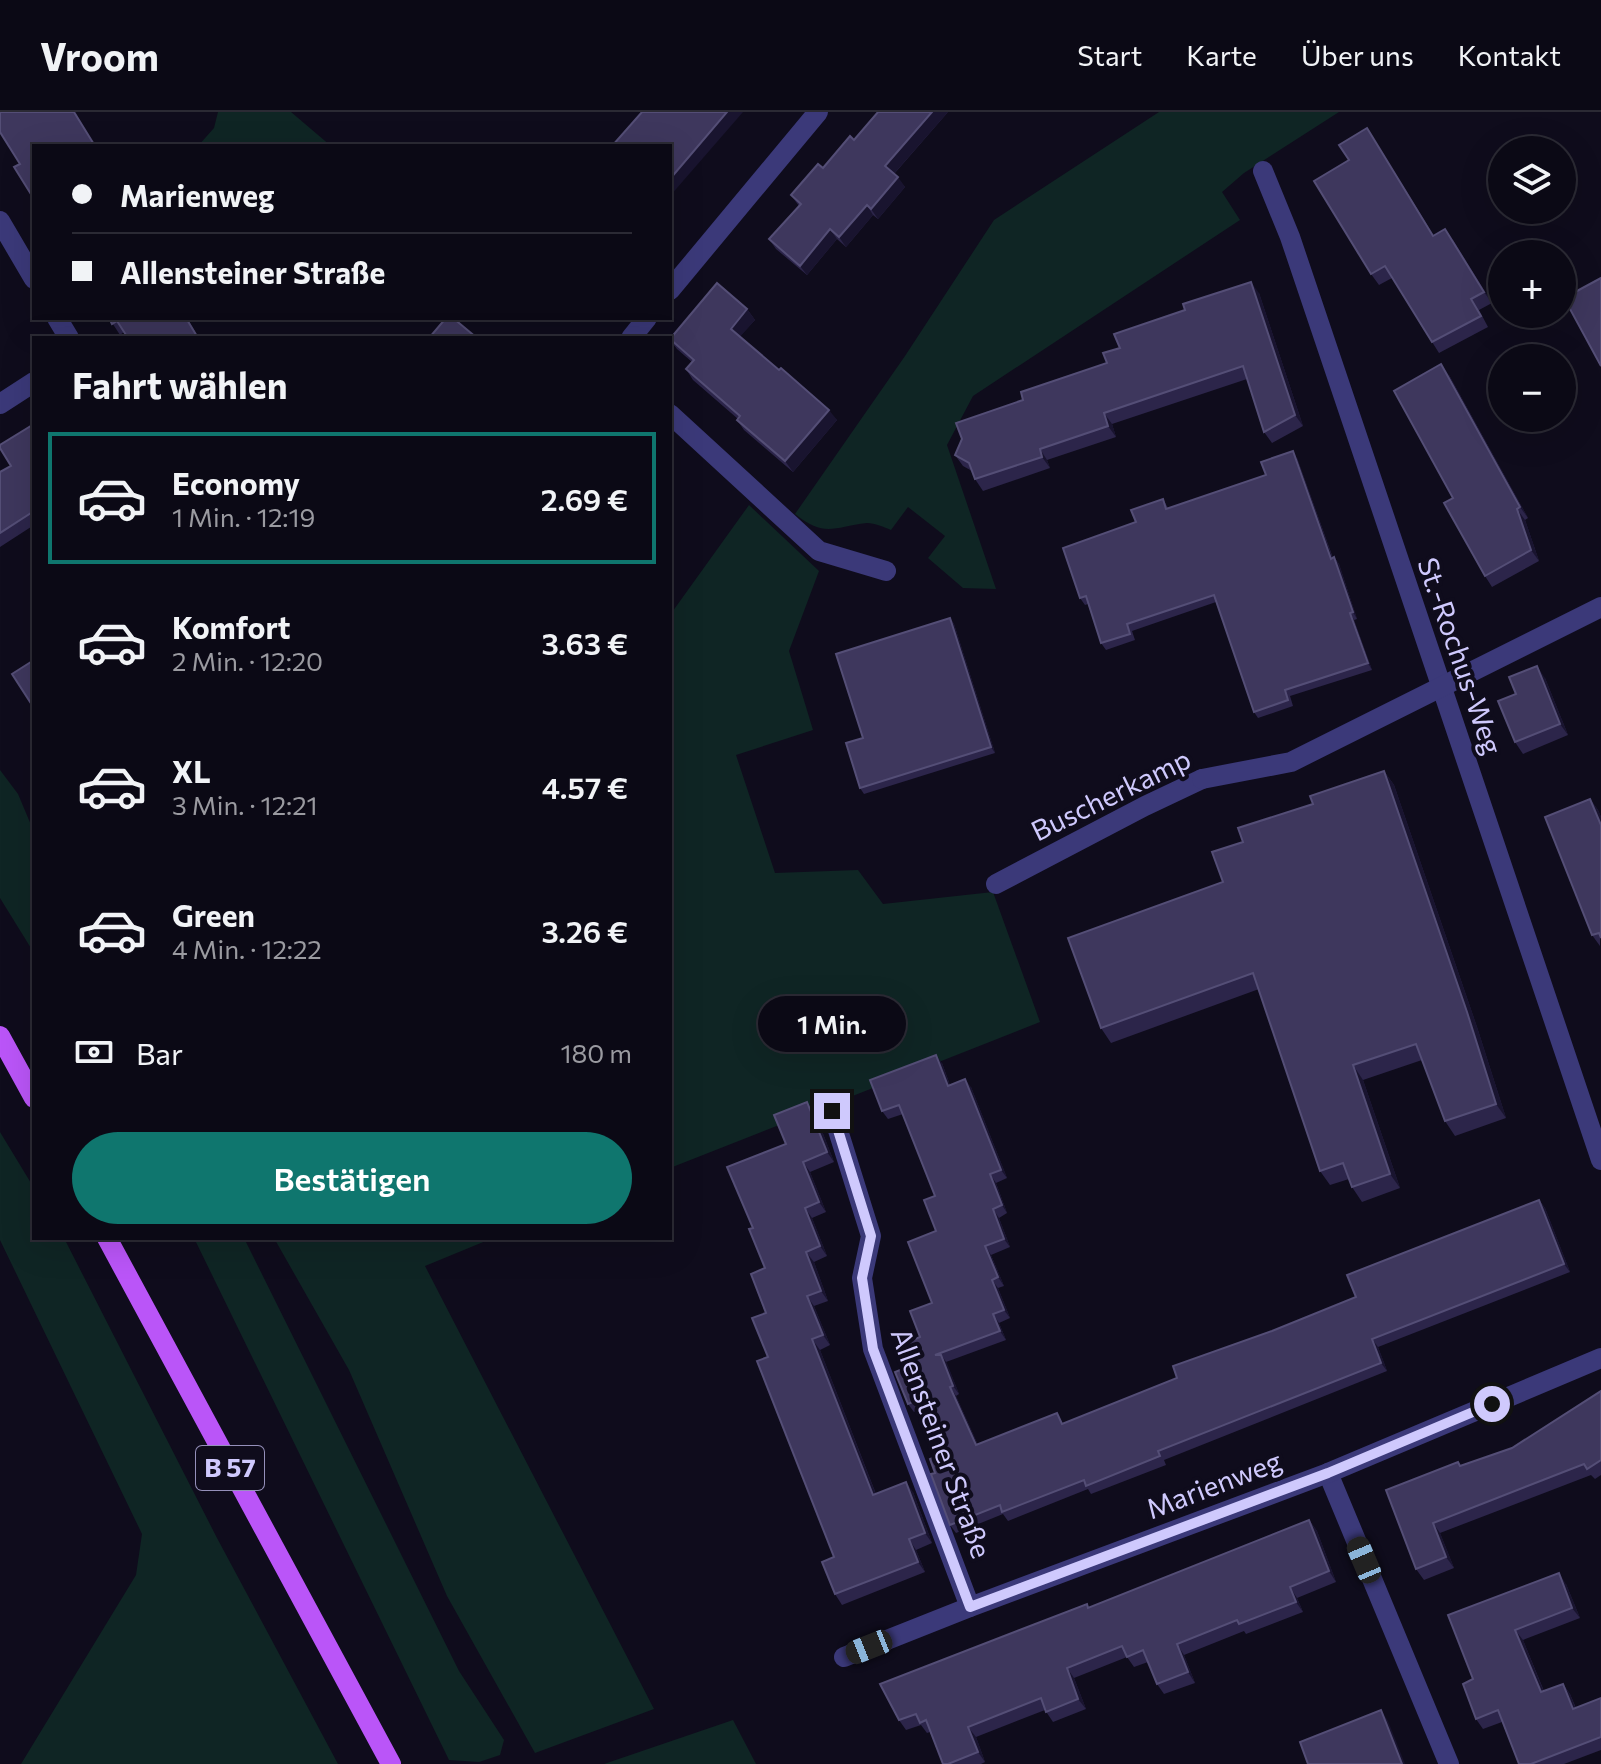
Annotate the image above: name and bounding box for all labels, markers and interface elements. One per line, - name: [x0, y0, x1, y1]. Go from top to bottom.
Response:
- text: Vroom: [40, 32, 159, 79]
- text: Start: [1077, 38, 1142, 72]
- text: Karte: [1186, 38, 1257, 72]
- text: Über uns: [1301, 38, 1414, 72]
- text: Kontakt: [1458, 38, 1561, 72]
- map controls: [1488, 136, 1576, 432]
- button: layers: [1488, 136, 1576, 224]
- text: Marienweg: [120, 176, 274, 213]
- button: +: [1488, 240, 1576, 328]
- text: Allensteiner Straße: [120, 253, 385, 290]
- button: −: [1488, 344, 1576, 432]
- text: Fahrt wählen: [72, 362, 288, 406]
- icon: car: [76, 462, 148, 534]
- text: Economy: [172, 464, 300, 501]
- text: 2.69 €: [541, 480, 628, 517]
- text: 1 Min. · 12:19: [172, 501, 315, 532]
- street label: St.-Rochus-Weg: [1411, 553, 1511, 759]
- icon: car: [76, 606, 148, 678]
- text: Komfort: [172, 608, 291, 645]
- text: 3.63 €: [541, 624, 628, 661]
- text: 2 Min. · 12:20: [172, 645, 323, 676]
- street label: Buscherkamp: [1025, 741, 1196, 847]
- icon: car: [76, 750, 148, 822]
- text: XL: [172, 752, 211, 789]
- text: 4.57 €: [542, 768, 628, 805]
- text: 3 Min. · 12:21: [172, 789, 318, 820]
- icon: car: [76, 894, 148, 966]
- text: Green: [172, 896, 255, 933]
- text: 3.26 €: [541, 912, 628, 949]
- text: 4 Min. · 12:22: [172, 933, 322, 964]
- callout: 1 Min.: [758, 995, 906, 1051]
- text: 1 Min.: [797, 1008, 867, 1039]
- icon: cash: [72, 1030, 116, 1074]
- text: Bar: [136, 1034, 183, 1071]
- text: 180 m: [560, 1037, 632, 1068]
- route end: [814, 1093, 850, 1129]
- button: Bestätigen: [72, 1132, 632, 1224]
- street label: Allensteiner Straße: [884, 1323, 999, 1562]
- route start: [1474, 1386, 1510, 1422]
- street label: Marienweg: [1141, 1443, 1286, 1525]
- road number: B 57: [196, 1446, 264, 1490]
- car: [1344, 1533, 1384, 1587]
- car: [842, 1627, 896, 1667]

